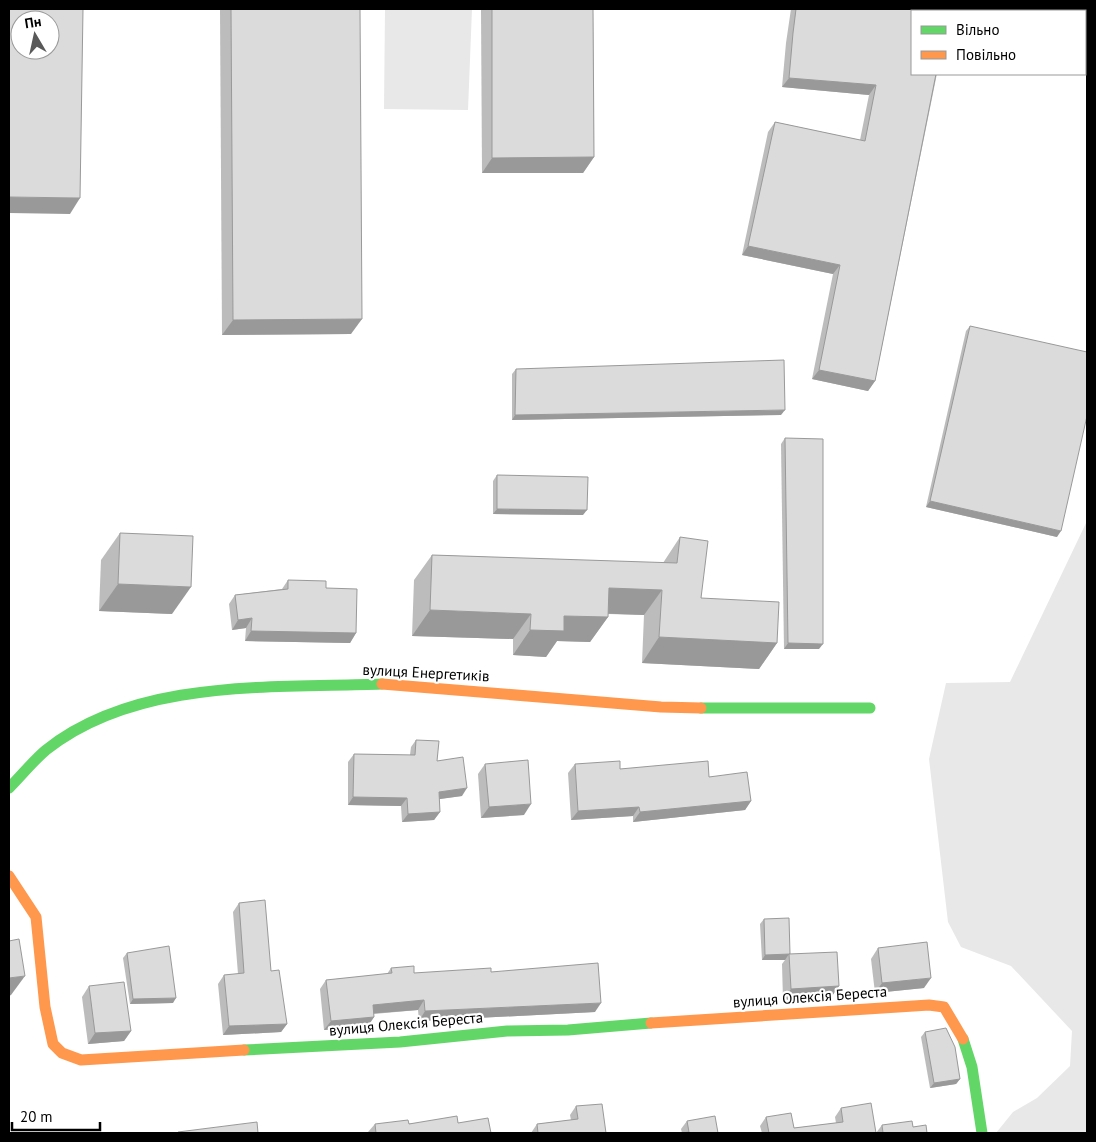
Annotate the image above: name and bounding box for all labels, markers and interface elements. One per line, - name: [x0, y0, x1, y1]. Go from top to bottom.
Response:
- north arrow: [10, 10, 60, 60]
- legend: [911, 10, 1086, 75]
- text: Пн: [23, 12, 43, 32]
- text: Вільно: [956, 20, 999, 39]
- text: Повільно: [956, 45, 1016, 64]
- street label: вулиця Енергетиків: [362, 660, 490, 685]
- street label: вулиця Олексія Береста: [732, 982, 888, 1011]
- street label: вулиця Олексія Береста: [328, 1007, 484, 1040]
- scale bar: [12, 1100, 100, 1132]
- text: 20 m: [20, 1107, 53, 1126]

